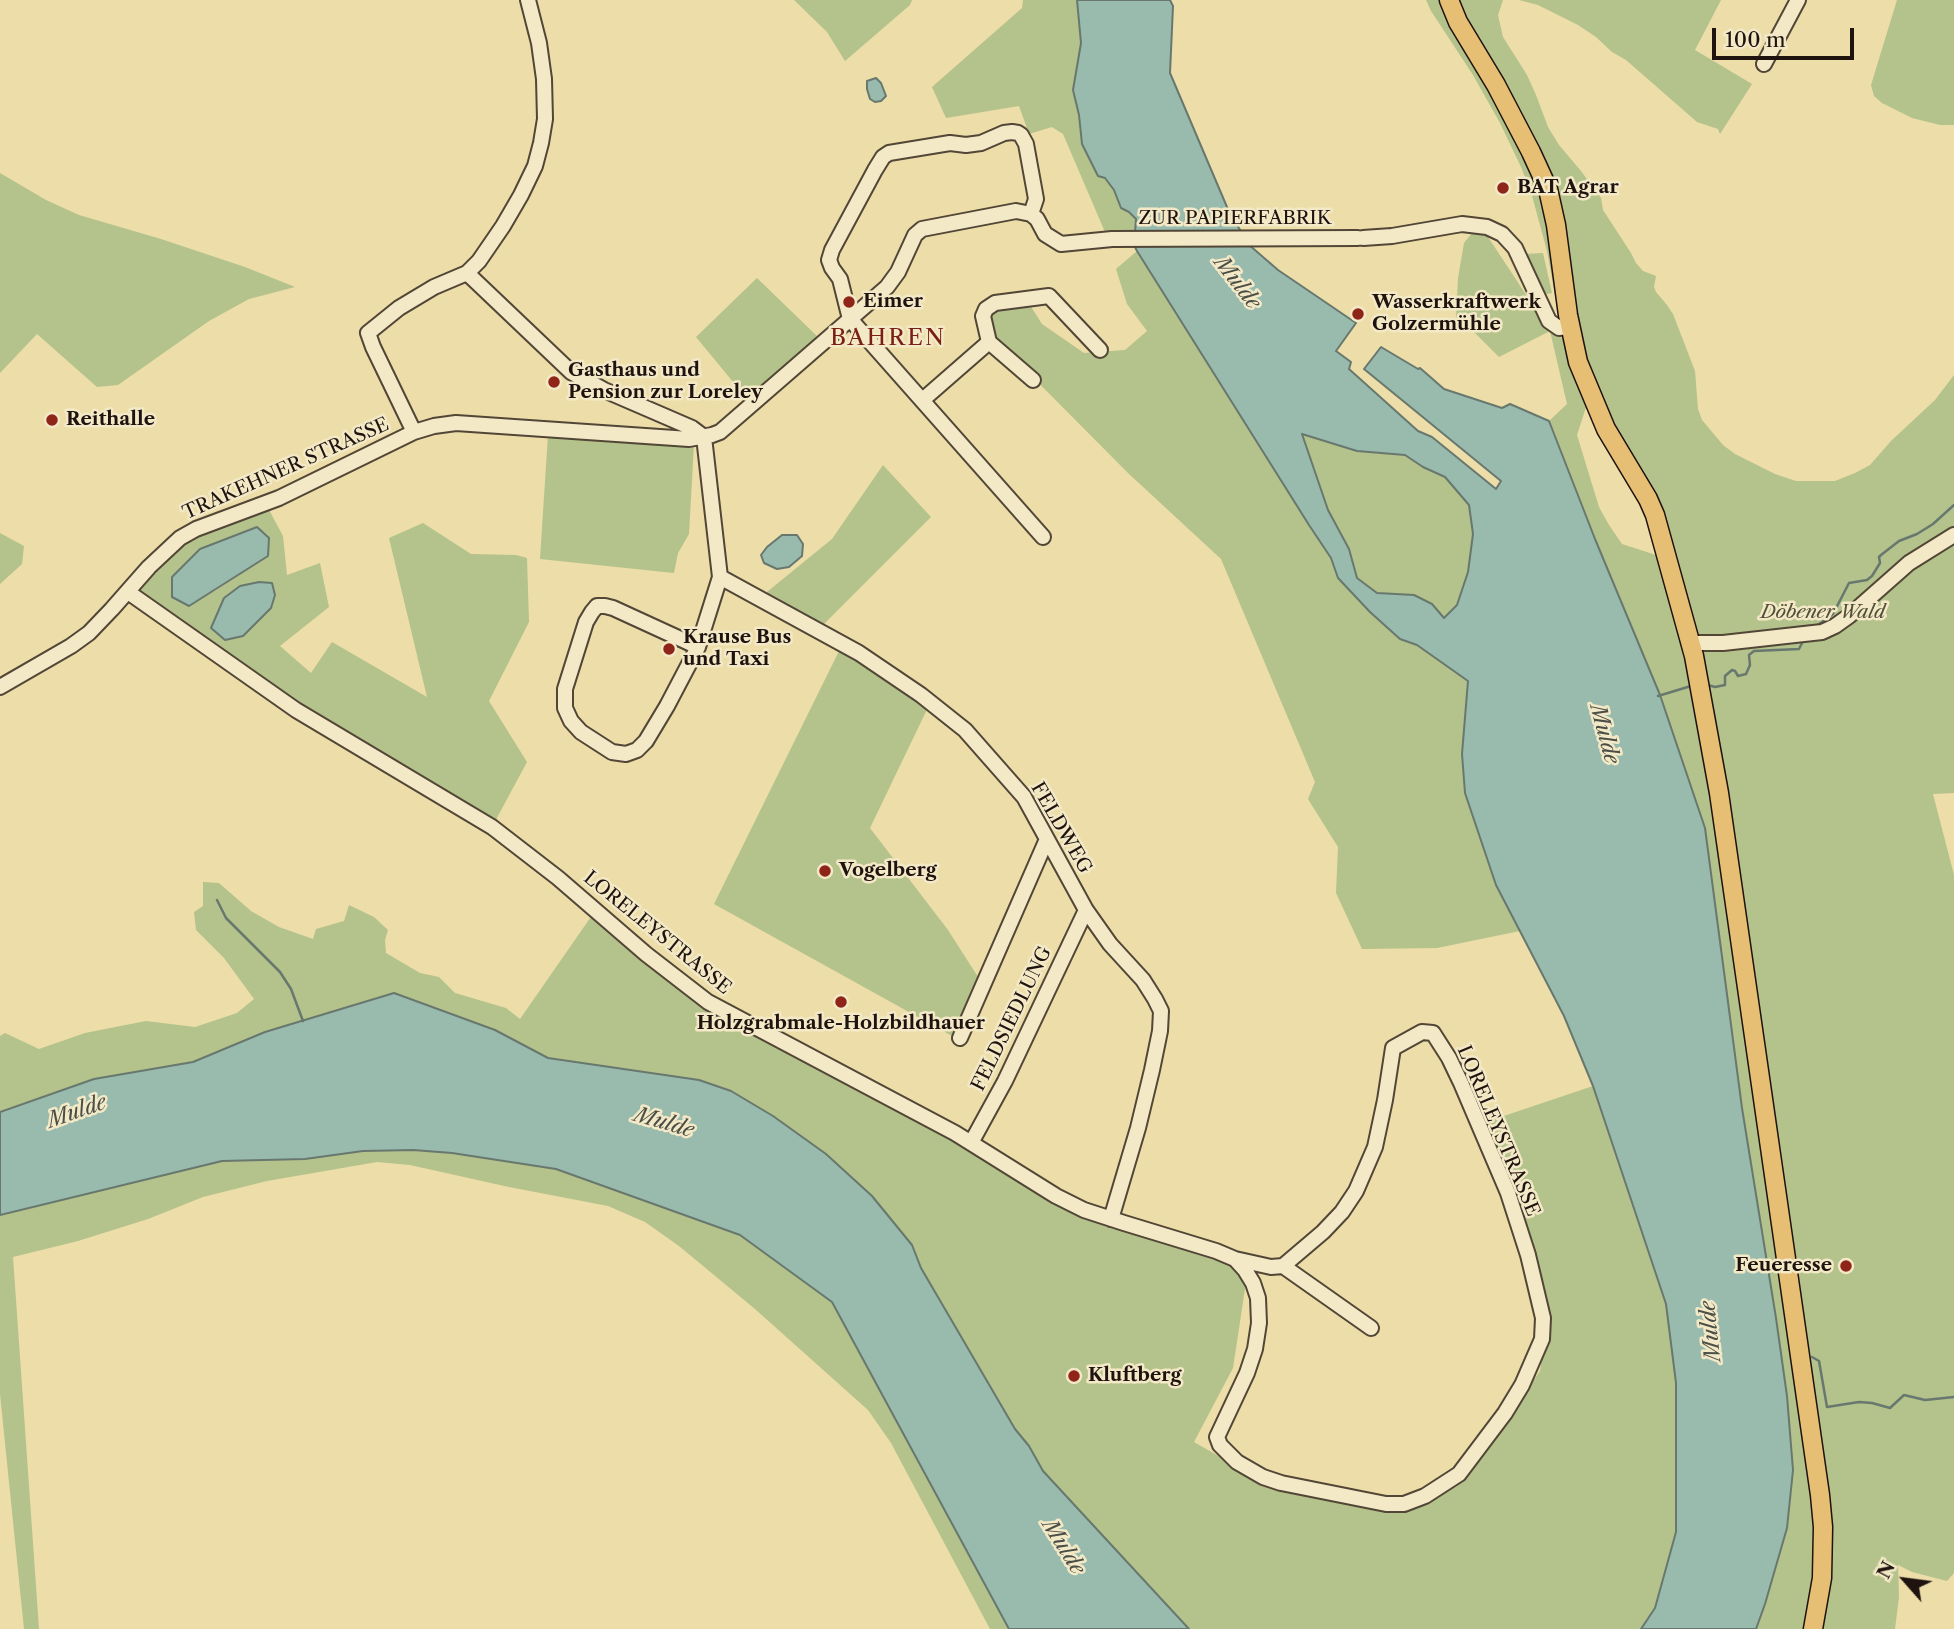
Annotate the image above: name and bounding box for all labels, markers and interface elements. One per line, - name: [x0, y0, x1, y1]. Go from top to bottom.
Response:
- scale bar: [1716, 14, 1858, 58]
- text: 100 m: [1725, 27, 1786, 52]
- place label: BAT Agrar: [1517, 177, 1619, 199]
- marker: BAT Agrar: [1495, 180, 1511, 196]
- street label: ZUR PAPIERFABRIK: [1138, 208, 1332, 230]
- water label: Mulde: [1208, 251, 1266, 315]
- place label: Eimer: [863, 291, 923, 313]
- place label: Wasserkraftwerk Golzermühle: [1372, 292, 1541, 336]
- marker: Eimer: [841, 294, 857, 310]
- marker: Wasserkraftwerk Golzermühle: [1350, 306, 1366, 322]
- district label: BAHREN: [831, 324, 945, 352]
- place label: Gasthaus und Pension zur Loreley: [568, 360, 763, 404]
- marker: Gasthaus und Pension zur Loreley: [546, 374, 562, 390]
- place label: Reithalle: [66, 409, 155, 431]
- marker: Reithalle: [44, 412, 60, 428]
- street label: TRAKEHNER STRASSE: [179, 413, 393, 525]
- park label: Döbener Wald: [1761, 602, 1885, 624]
- place label: Krause Bus und Taxi: [683, 627, 791, 671]
- marker: Krause Bus und Taxi: [661, 641, 677, 657]
- water label: Mulde: [1584, 701, 1624, 767]
- street label: FELDWEG: [1026, 778, 1096, 878]
- place label: Vogelberg: [839, 860, 937, 882]
- marker: Vogelberg: [817, 863, 833, 879]
- street label: LORELEYSTRASSE: [579, 867, 735, 999]
- street label: FELDSIEDLUNG: [967, 943, 1057, 1095]
- marker: Holzgrabmale-Holzbildhauer: [833, 994, 849, 1010]
- place label: Holzgrabmale-Holzbildhauer: [697, 1013, 985, 1035]
- street label: LORELEYSTRASSE: [1452, 1042, 1544, 1220]
- water label: Mulde: [44, 1090, 110, 1134]
- water label: Mulde: [631, 1102, 697, 1144]
- place label: Feueresse: [1735, 1255, 1832, 1277]
- marker: Feueresse: [1838, 1258, 1854, 1274]
- water label: Mulde: [1695, 1299, 1727, 1363]
- place label: Kluftberg: [1088, 1365, 1181, 1387]
- marker: Kluftberg: [1066, 1368, 1082, 1384]
- water label: Mulde: [1036, 1514, 1090, 1580]
- north arrow: [1870, 1545, 1940, 1615]
- text: N: [1872, 1557, 1900, 1583]

